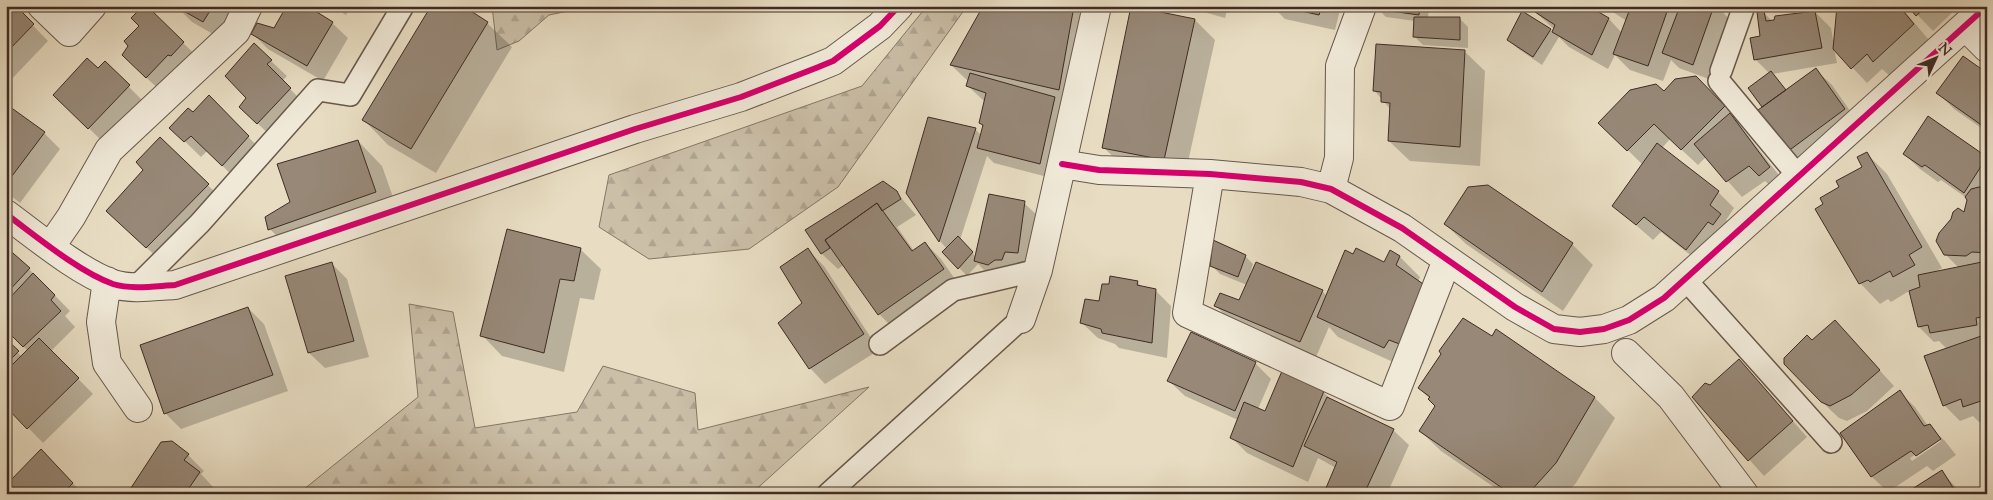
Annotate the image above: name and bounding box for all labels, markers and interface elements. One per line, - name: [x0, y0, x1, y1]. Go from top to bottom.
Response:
- north arrow: [1910, 32, 1960, 82]
- text: N: [1933, 39, 1955, 61]

